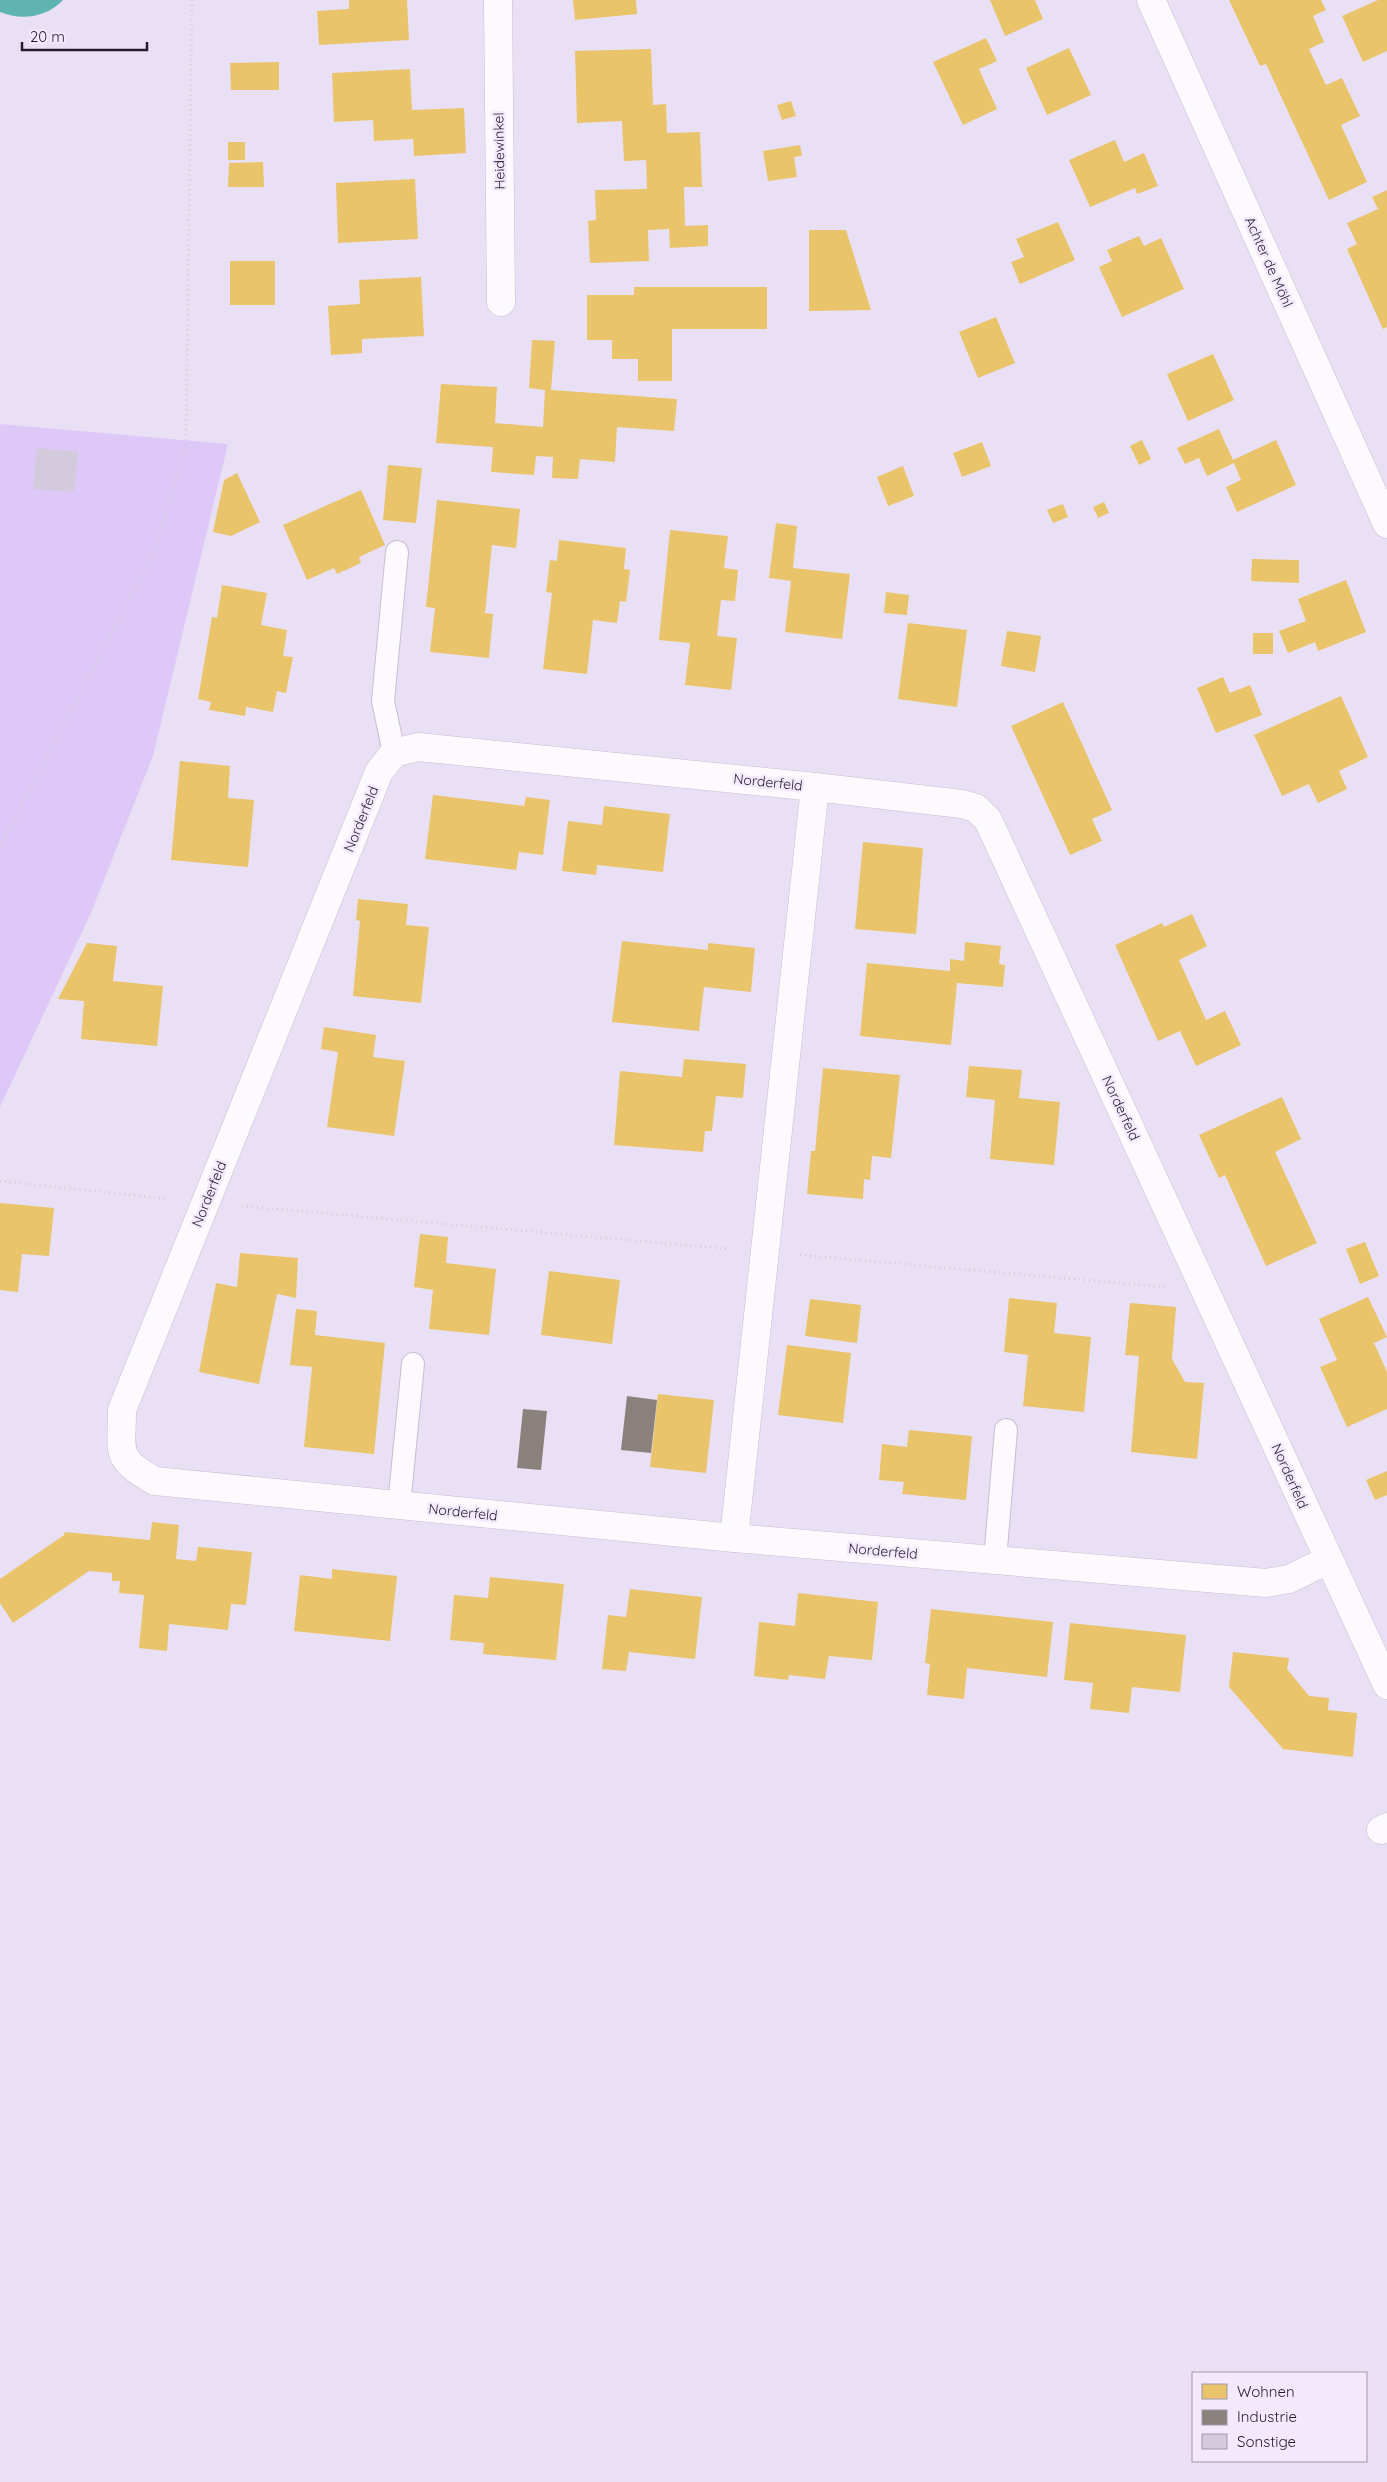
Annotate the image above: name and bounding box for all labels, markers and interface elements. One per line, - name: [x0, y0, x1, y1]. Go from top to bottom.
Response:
- scale bar: [22, 20, 148, 52]
- text: 20 m: [30, 27, 65, 46]
- street label: Heidewinkel: [489, 112, 509, 190]
- street label: Achter de Möhl: [1241, 214, 1297, 310]
- street label: Norderfeld: [732, 769, 804, 795]
- street label: Norderfeld: [340, 783, 382, 855]
- street label: Norderfeld: [1098, 1073, 1144, 1143]
- street label: Norderfeld: [188, 1158, 230, 1230]
- street label: Norderfeld: [1268, 1441, 1312, 1511]
- street label: Norderfeld: [427, 1499, 499, 1525]
- street label: Norderfeld: [848, 1539, 918, 1563]
- legend: [1192, 2372, 1367, 2462]
- text: Wohnen: [1237, 2382, 1295, 2401]
- text: Industrie: [1237, 2407, 1297, 2426]
- text: Sonstige: [1237, 2432, 1296, 2451]

